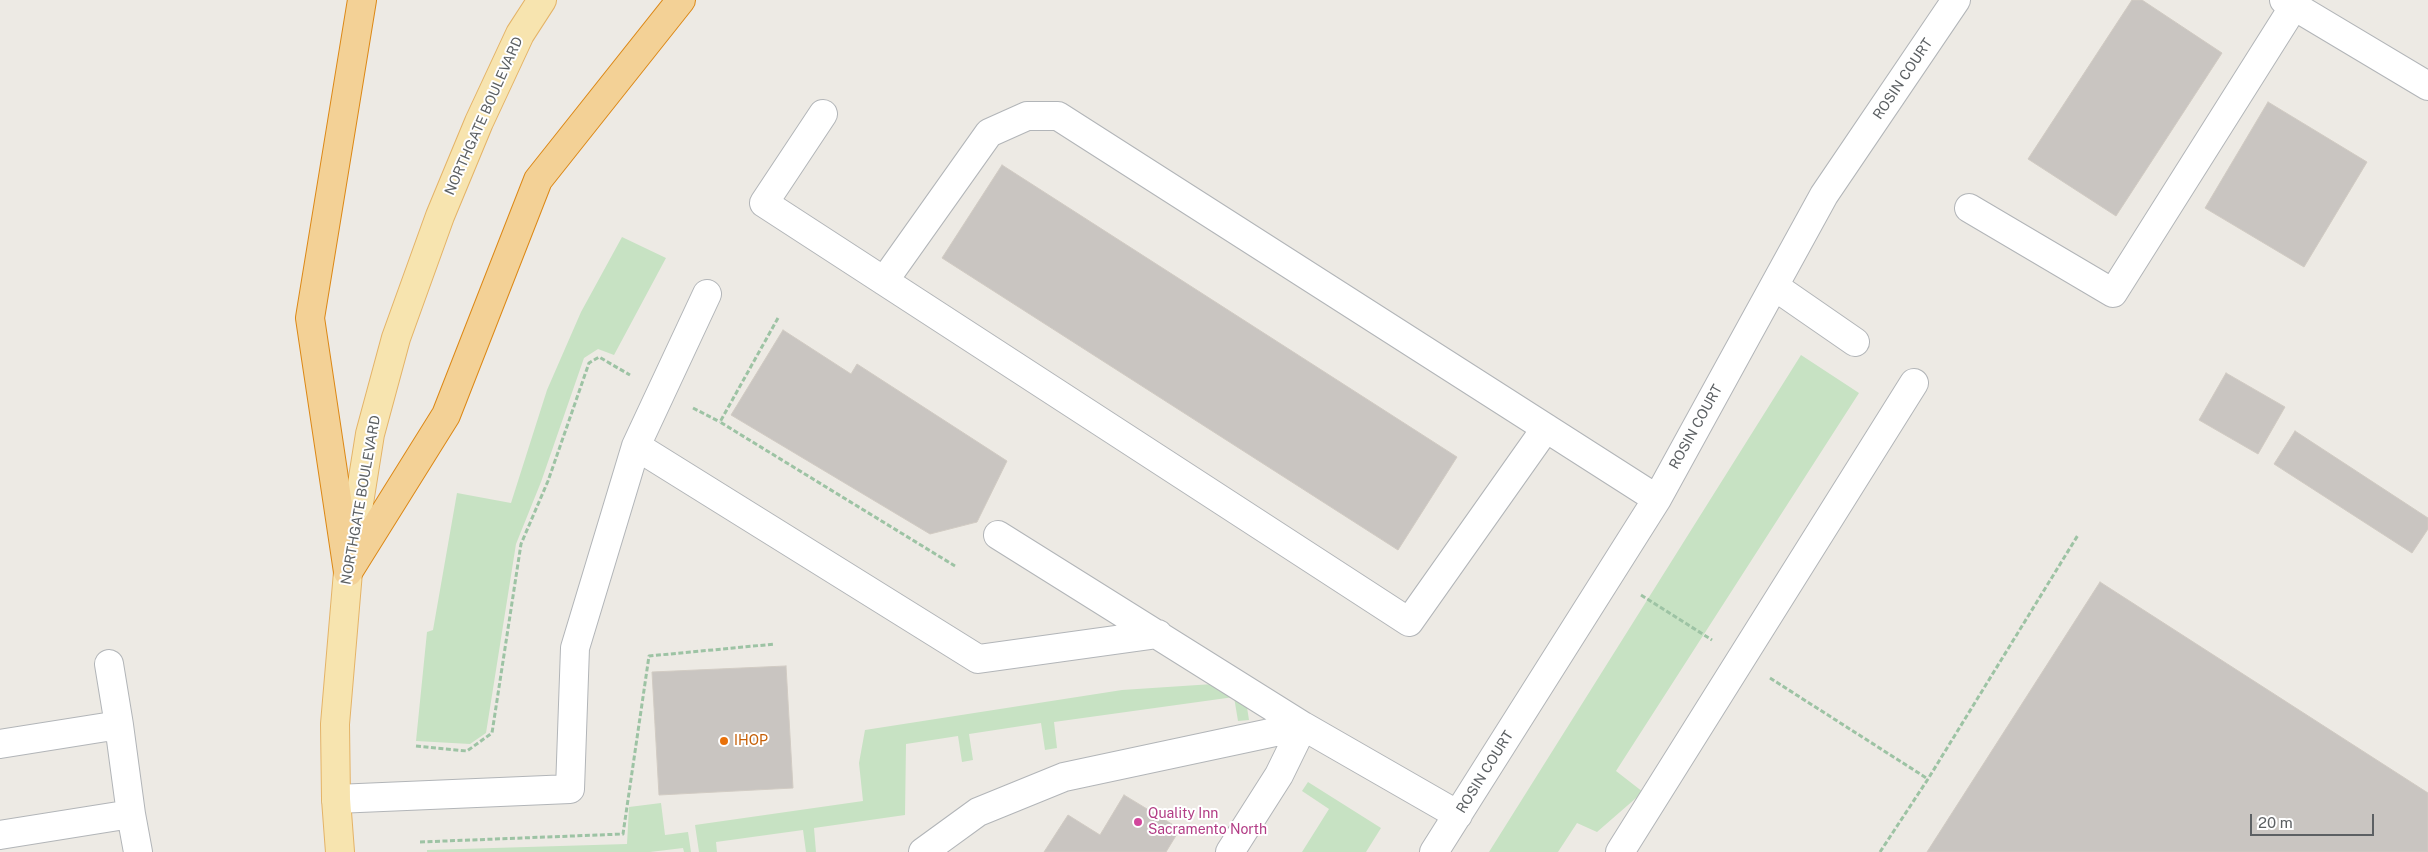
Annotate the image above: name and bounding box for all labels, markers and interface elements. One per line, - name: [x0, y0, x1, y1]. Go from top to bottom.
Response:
- street label: NORTHGATE BOULEVARD: [441, 34, 527, 198]
- street label: ROSIN COURT: [1870, 35, 1936, 123]
- street label: ROSIN COURT: [1666, 382, 1726, 472]
- street label: NORTHGATE BOULEVARD: [338, 414, 384, 586]
- street label: ROSIN COURT: [1453, 728, 1517, 816]
- place label: IHOP: [734, 733, 768, 749]
- marker: IHOP: [718, 735, 730, 747]
- scale bar: [2253, 804, 2377, 836]
- place label: Quality Inn Sacramento North: [1148, 806, 1267, 839]
- text: 20 m: [2258, 814, 2293, 831]
- marker: Quality Inn Sacramento North: [1132, 816, 1144, 828]

